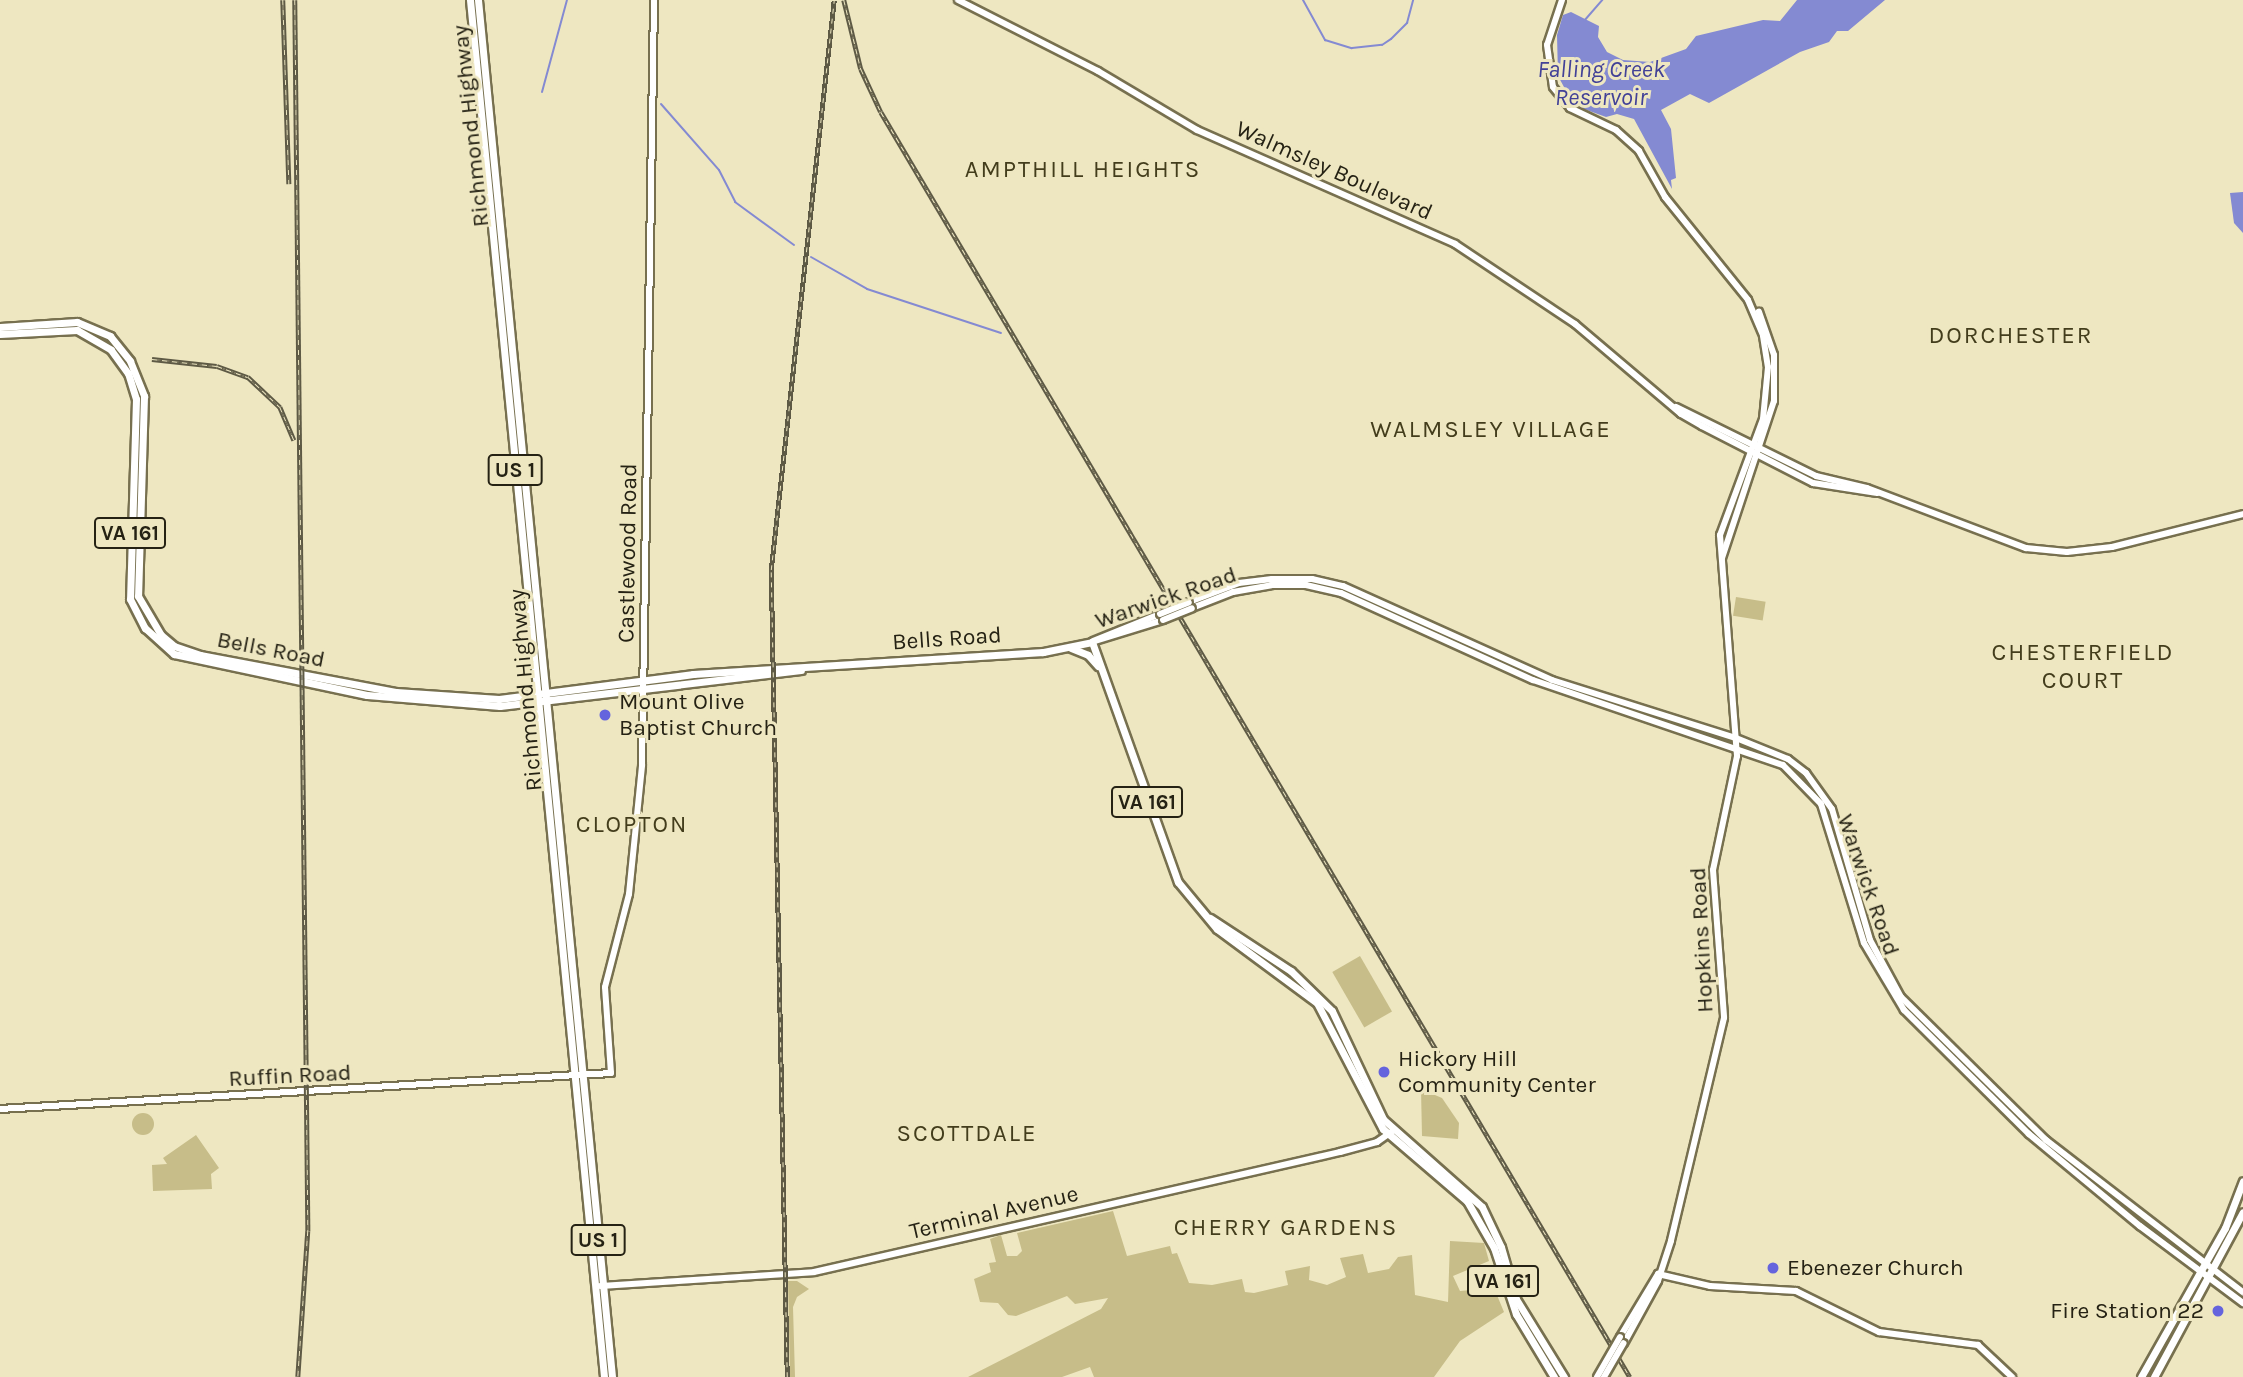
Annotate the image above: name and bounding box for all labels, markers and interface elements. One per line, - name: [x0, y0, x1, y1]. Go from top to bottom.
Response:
- street label: Richmond Highway: [447, 24, 495, 228]
- water label: Falling Creek Reservoir: [1537, 56, 1665, 112]
- street label: Walmsley Boulevard: [1231, 115, 1437, 227]
- district label: AMPTHILL HEIGHTS: [967, 156, 1199, 184]
- district label: DORCHESTER: [1930, 322, 2092, 350]
- district label: WALMSLEY VILLAGE: [1372, 416, 1610, 444]
- road number: US 1: [487, 452, 543, 488]
- street label: Castlewood Road: [613, 463, 643, 643]
- road number: VA 161: [93, 516, 167, 550]
- street label: Warwick Road: [1092, 561, 1240, 635]
- street label: Richmond Highway: [503, 588, 549, 792]
- street label: Bells Road: [891, 621, 1003, 657]
- street label: Bells Road: [215, 626, 327, 674]
- district label: CHESTERFIELD COURT: [1993, 639, 2173, 695]
- place label: Mount Olive Baptist Church: [619, 688, 777, 742]
- marker: Mount Olive Baptist Church: [597, 707, 613, 723]
- road number: VA 161: [1110, 784, 1184, 820]
- district label: CLOPTON: [577, 811, 687, 839]
- street label: Warwick Road: [1831, 811, 1905, 959]
- street label: Hopkins Road: [1684, 867, 1720, 1013]
- place label: Hickory Hill Community Center: [1398, 1045, 1596, 1099]
- street label: Ruffin Road: [228, 1059, 352, 1093]
- marker: Hickory Hill Community Center: [1376, 1064, 1392, 1080]
- district label: SCOTTDALE: [898, 1120, 1036, 1148]
- street label: Terminal Avenue: [907, 1180, 1081, 1246]
- district label: CHERRY GARDENS: [1175, 1214, 1397, 1242]
- road number: US 1: [570, 1222, 626, 1258]
- place label: Ebenezer Church: [1787, 1254, 1964, 1282]
- marker: Ebenezer Church: [1765, 1260, 1781, 1276]
- road number: VA 161: [1466, 1264, 1540, 1298]
- place label: Fire Station 22: [2050, 1297, 2204, 1325]
- marker: Fire Station 22: [2210, 1303, 2226, 1319]

